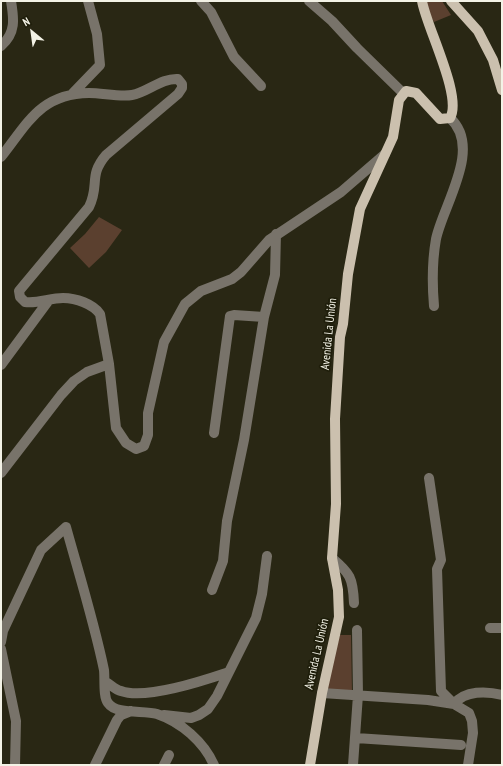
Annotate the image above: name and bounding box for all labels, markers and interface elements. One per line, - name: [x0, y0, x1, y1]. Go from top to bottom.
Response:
- north arrow: [12, 12, 52, 52]
- text: N: [20, 14, 32, 29]
- street label: Avenida La Unión: [318, 297, 340, 371]
- street label: Avenida La Unión: [302, 617, 332, 691]

